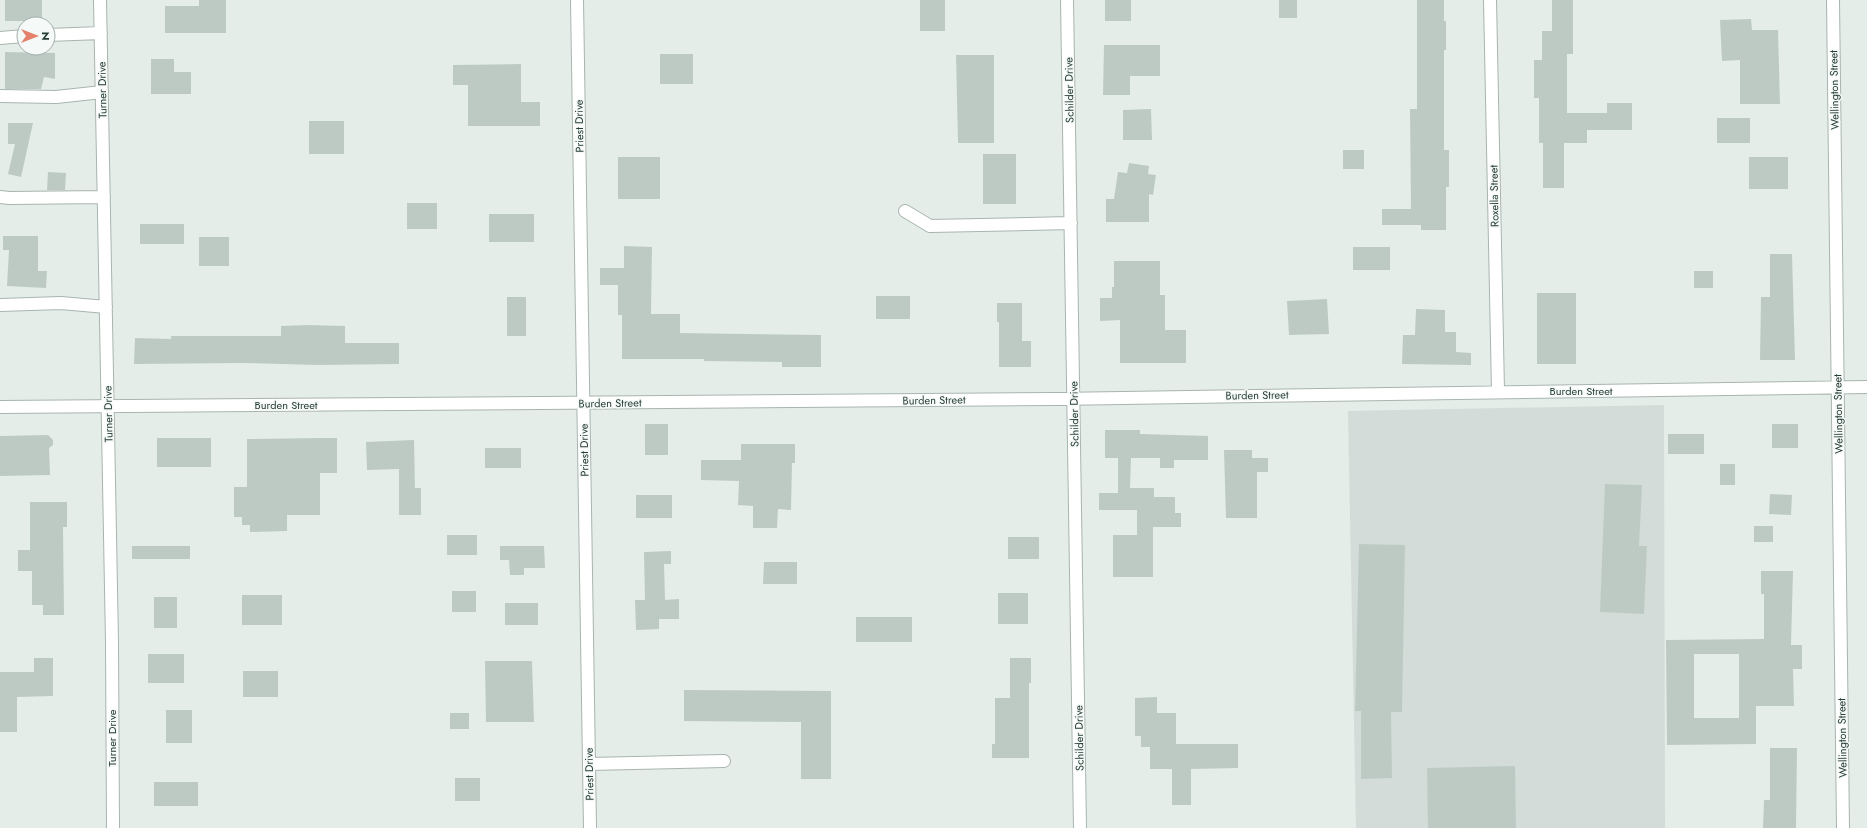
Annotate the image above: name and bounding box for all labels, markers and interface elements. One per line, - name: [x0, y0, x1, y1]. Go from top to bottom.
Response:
- north arrow: [16, 16, 56, 56]
- text: N: [38, 32, 54, 40]
- street label: Wellington Street: [1825, 50, 1843, 130]
- street label: Schilder Drive: [1060, 57, 1078, 123]
- street label: Turner Drive: [94, 61, 110, 119]
- street label: Priest Drive: [571, 99, 587, 153]
- street label: Roxella Street: [1485, 165, 1503, 227]
- street label: Wellington Street: [1829, 374, 1847, 454]
- street label: Schilder Drive: [1065, 381, 1083, 447]
- street label: Burden Street: [1550, 383, 1613, 399]
- street label: Turner Drive: [100, 385, 116, 443]
- street label: Burden Street: [1225, 386, 1289, 404]
- street label: Burden Street: [902, 391, 966, 409]
- street label: Burden Street: [578, 394, 642, 412]
- street label: Burden Street: [255, 397, 318, 413]
- street label: Priest Drive: [576, 423, 592, 477]
- street label: Wellington Street: [1833, 698, 1851, 778]
- street label: Schilder Drive: [1070, 705, 1088, 771]
- street label: Turner Drive: [104, 709, 120, 766]
- street label: Priest Drive: [581, 747, 597, 801]

